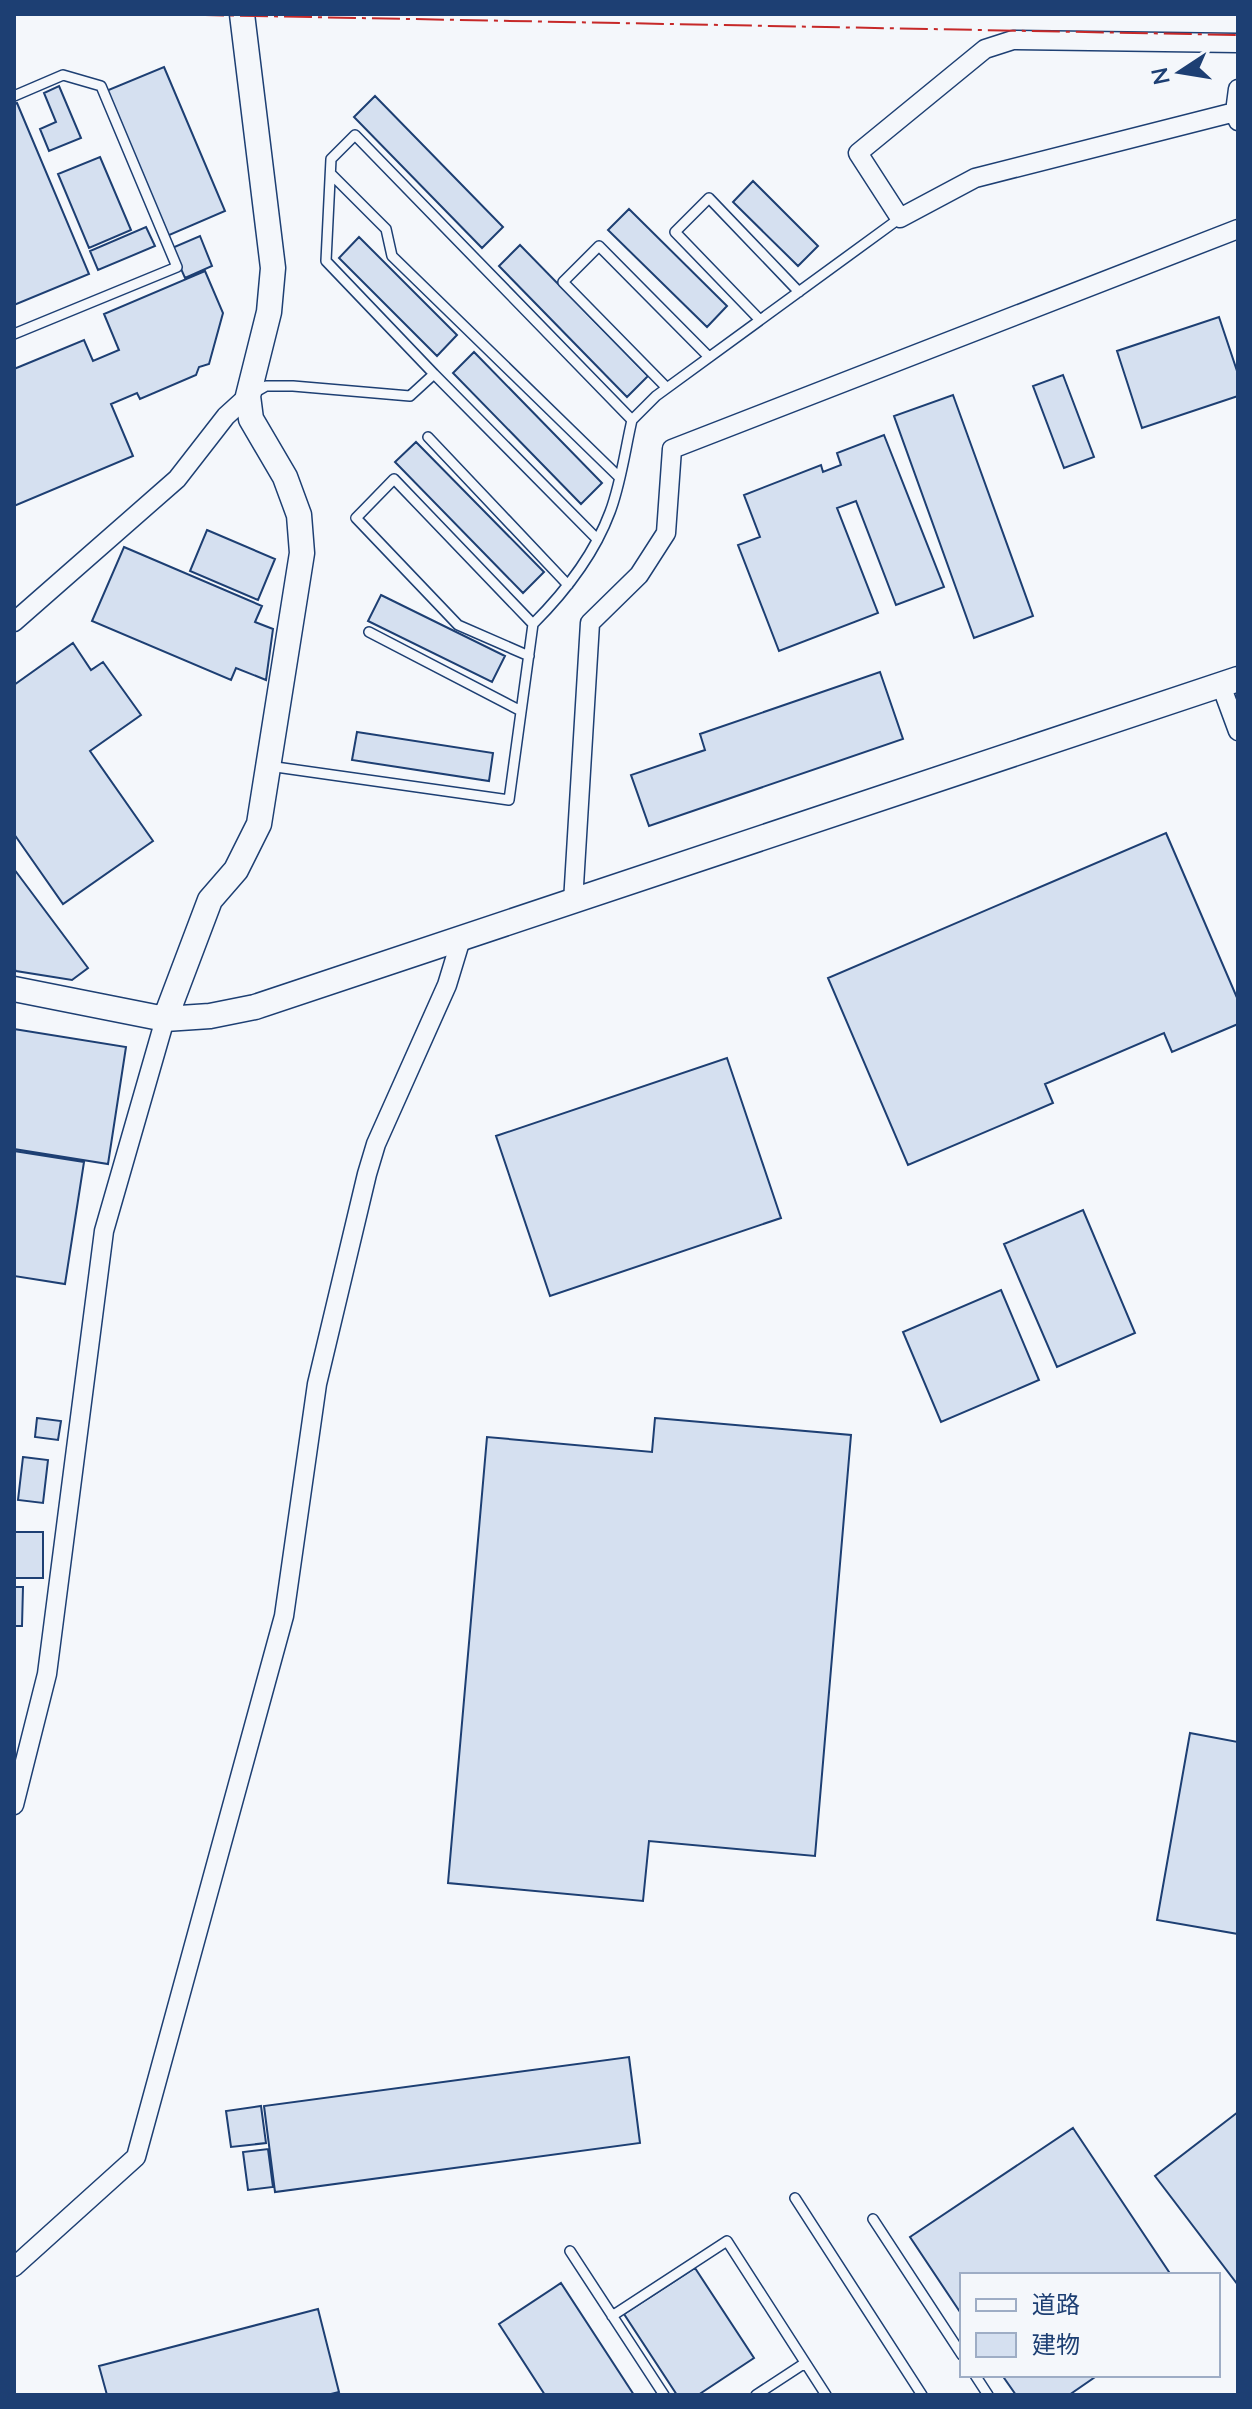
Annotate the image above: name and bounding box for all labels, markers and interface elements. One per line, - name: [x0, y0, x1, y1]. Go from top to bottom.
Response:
- north arrow: [1140, 32, 1220, 112]
- text: N: [1145, 65, 1175, 87]
- legend: [960, 2273, 1220, 2377]
- text: 道路: [1032, 2289, 1080, 2318]
- text: 建物: [1032, 2329, 1080, 2358]

